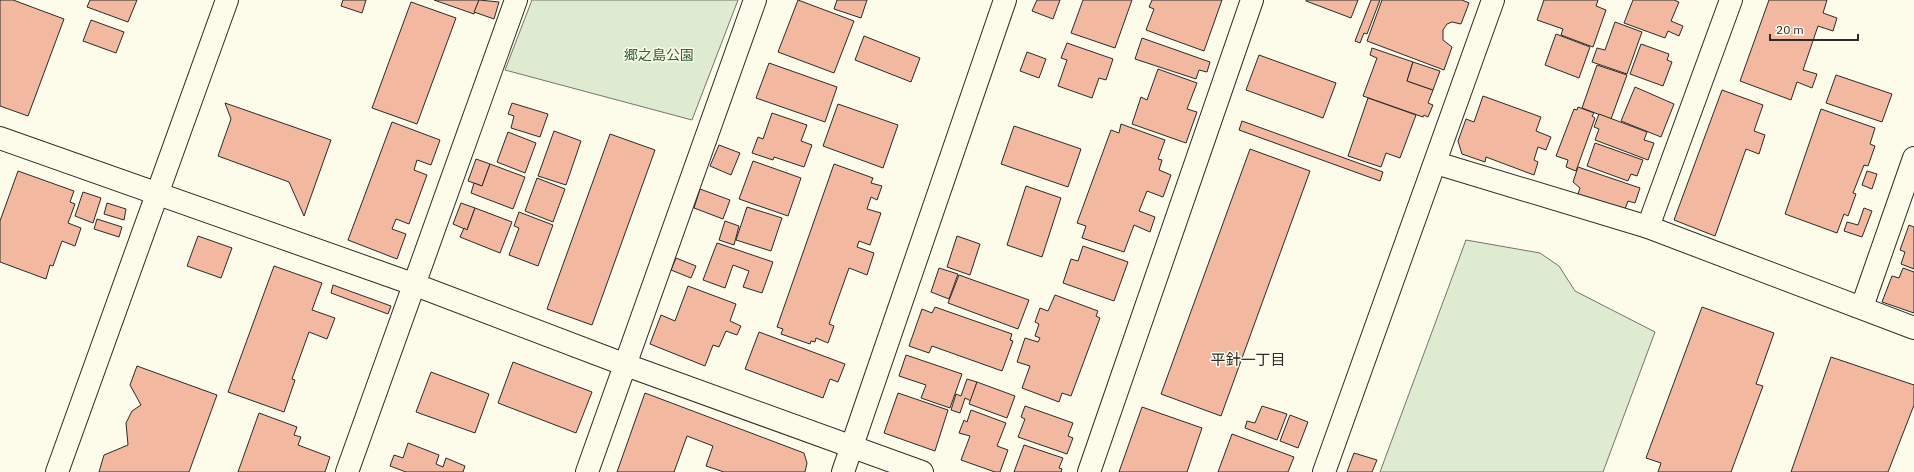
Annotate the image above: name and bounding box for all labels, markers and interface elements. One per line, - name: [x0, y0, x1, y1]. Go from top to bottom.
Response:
- scale bar: [1770, 16, 1858, 42]
- text: 20 m: [1776, 22, 1804, 37]
- park label: 郷之島公園: [624, 46, 694, 64]
- district label: 平針一丁目: [1210, 350, 1286, 369]

